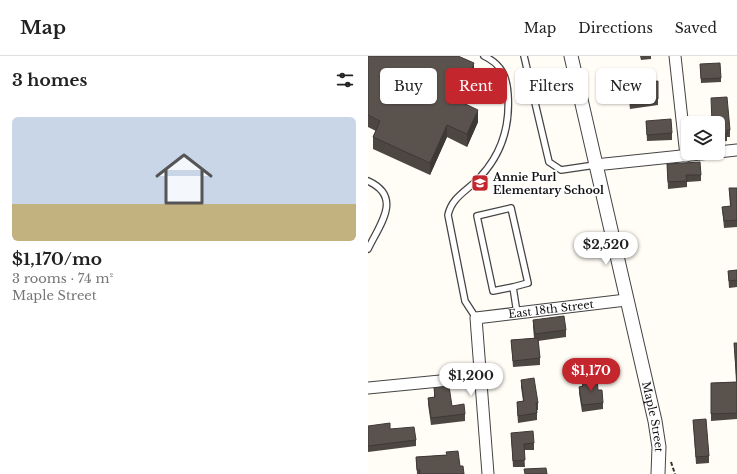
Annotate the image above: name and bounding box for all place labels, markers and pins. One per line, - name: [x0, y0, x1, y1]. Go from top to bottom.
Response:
- place label: Annie Purl Elementary School: [492, 170, 604, 197]
- school or university icon: Annie Purl Elementary School: [470, 173, 490, 193]
- pin: $2,520: [573, 232, 639, 266]
- pin: $1,170: [558, 358, 624, 392]
- pin: $1,200: [438, 363, 504, 397]

